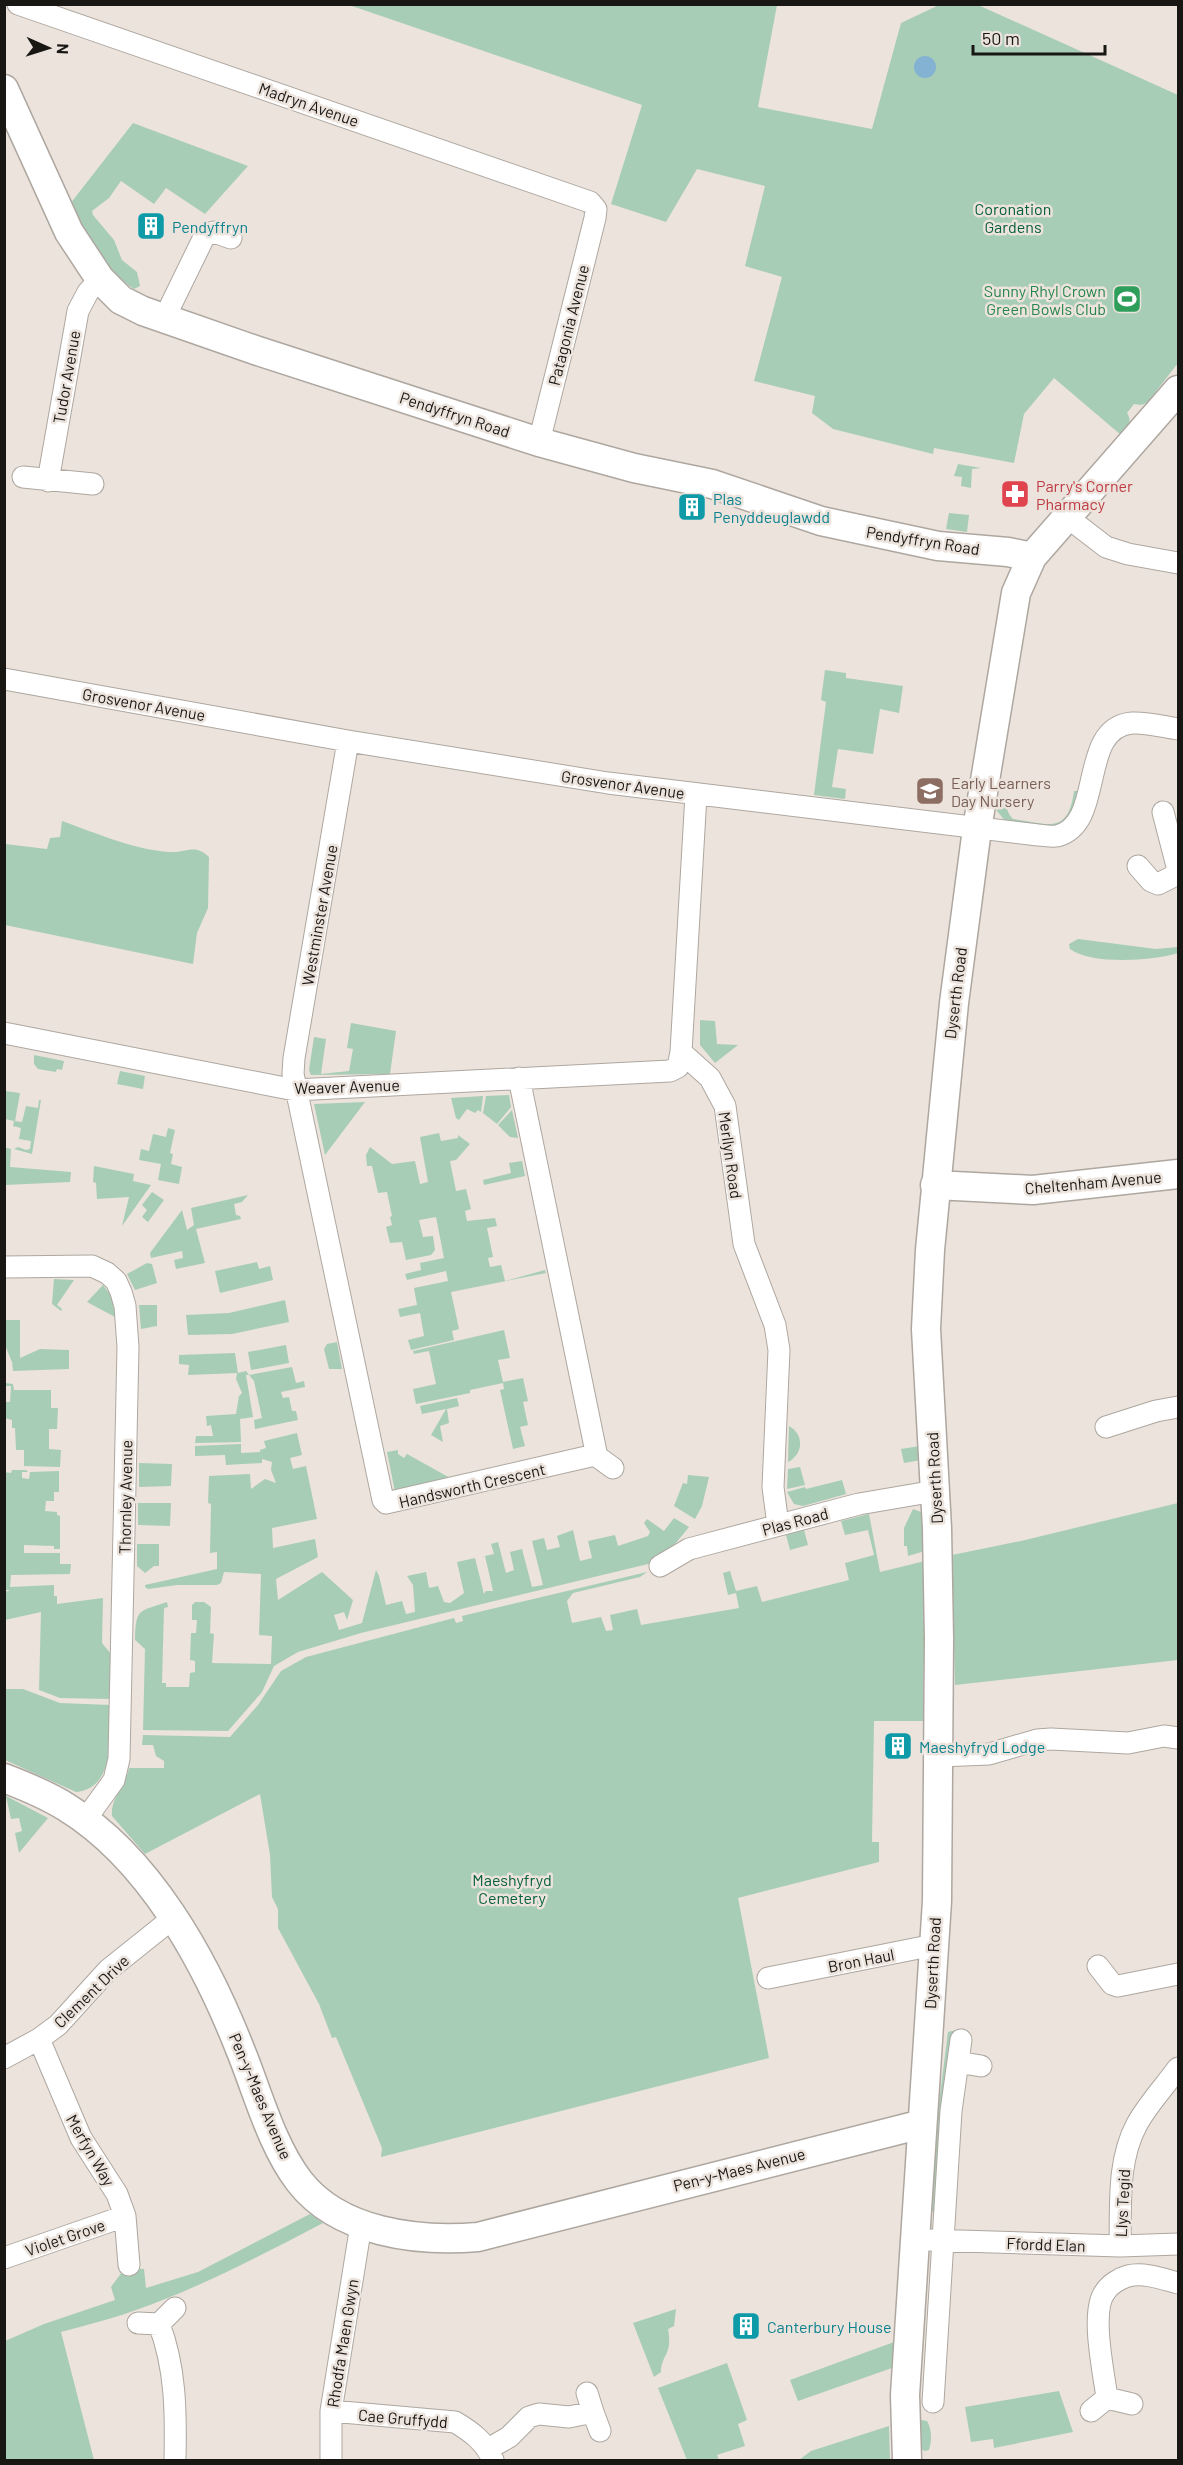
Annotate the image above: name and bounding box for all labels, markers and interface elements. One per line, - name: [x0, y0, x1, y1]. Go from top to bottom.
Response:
- north arrow: [18, 18, 78, 78]
- scale bar: [973, 18, 1105, 56]
- text: 50 m: [982, 27, 1020, 49]
- text: N: [54, 43, 73, 55]
- street label: Madryn Avenue: [256, 78, 362, 130]
- park label: Coronation Gardens: [975, 199, 1051, 236]
- building icon: Pendyffryn: [135, 210, 167, 242]
- place label: Pendyffryn: [172, 217, 248, 236]
- street label: Patagonia Avenue: [544, 263, 592, 387]
- place label: Sunny Rhyl Crown Green Bowls Club: [984, 281, 1106, 318]
- sports icon: Sunny Rhyl Crown Green Bowls Club: [1111, 283, 1143, 315]
- street label: Tudor Avenue: [48, 329, 84, 425]
- street label: Pendyffryn Road: [398, 387, 512, 441]
- place label: Parry's Corner Pharmacy: [1036, 476, 1133, 513]
- pharmacy icon: Parry's Corner Pharmacy: [999, 478, 1031, 510]
- place label: Plas Penyddeuglawdd: [713, 489, 830, 526]
- building icon: Plas Penyddeuglawdd: [676, 491, 708, 523]
- street label: Pendyffryn Road: [865, 522, 981, 558]
- street label: Grosvenor Avenue: [81, 684, 207, 724]
- street label: Grosvenor Avenue: [560, 766, 686, 802]
- place label: Early Learners Day Nursery: [951, 773, 1051, 810]
- school or university icon: Early Learners Day Nursery: [914, 775, 946, 807]
- street label: Westminster Avenue: [297, 843, 341, 987]
- street label: Dyserth Road: [940, 946, 970, 1040]
- street label: Weaver Avenue: [294, 1075, 400, 1097]
- street label: Merllyn Road: [715, 1110, 747, 1200]
- street label: Cheltenham Avenue: [1024, 1167, 1162, 1197]
- street label: Dyserth Road: [922, 1432, 946, 1524]
- street label: Thornley Avenue: [115, 1440, 135, 1554]
- street label: Handsworth Crescent: [397, 1459, 547, 1511]
- street label: Plas Road: [760, 1503, 830, 1539]
- building icon: Maeshyfryd Lodge: [882, 1730, 914, 1762]
- place label: Maeshyfryd Lodge: [919, 1737, 1045, 1756]
- park label: Maeshyfryd Cemetery: [472, 1870, 552, 1907]
- street label: Dyserth Road: [920, 1917, 944, 2009]
- street label: Bron Haul: [826, 1944, 896, 1976]
- street label: Clement Drive: [50, 1951, 132, 2031]
- street label: Pen-y-Maes Avenue: [226, 2030, 296, 2162]
- street label: Merfyn Way: [63, 2111, 119, 2190]
- street label: Pen-y-Maes Avenue: [671, 2143, 807, 2195]
- street label: Llys Tegid: [1111, 2168, 1133, 2238]
- street label: Violet Grove: [23, 2214, 107, 2260]
- street label: Ffordd Elan: [1006, 2233, 1086, 2255]
- street label: Rhodfa Maen Gwyn: [322, 2277, 362, 2409]
- building icon: Canterbury House: [730, 2310, 762, 2342]
- place label: Canterbury House: [767, 2317, 891, 2336]
- street label: Cae Gruffydd: [357, 2405, 449, 2431]

